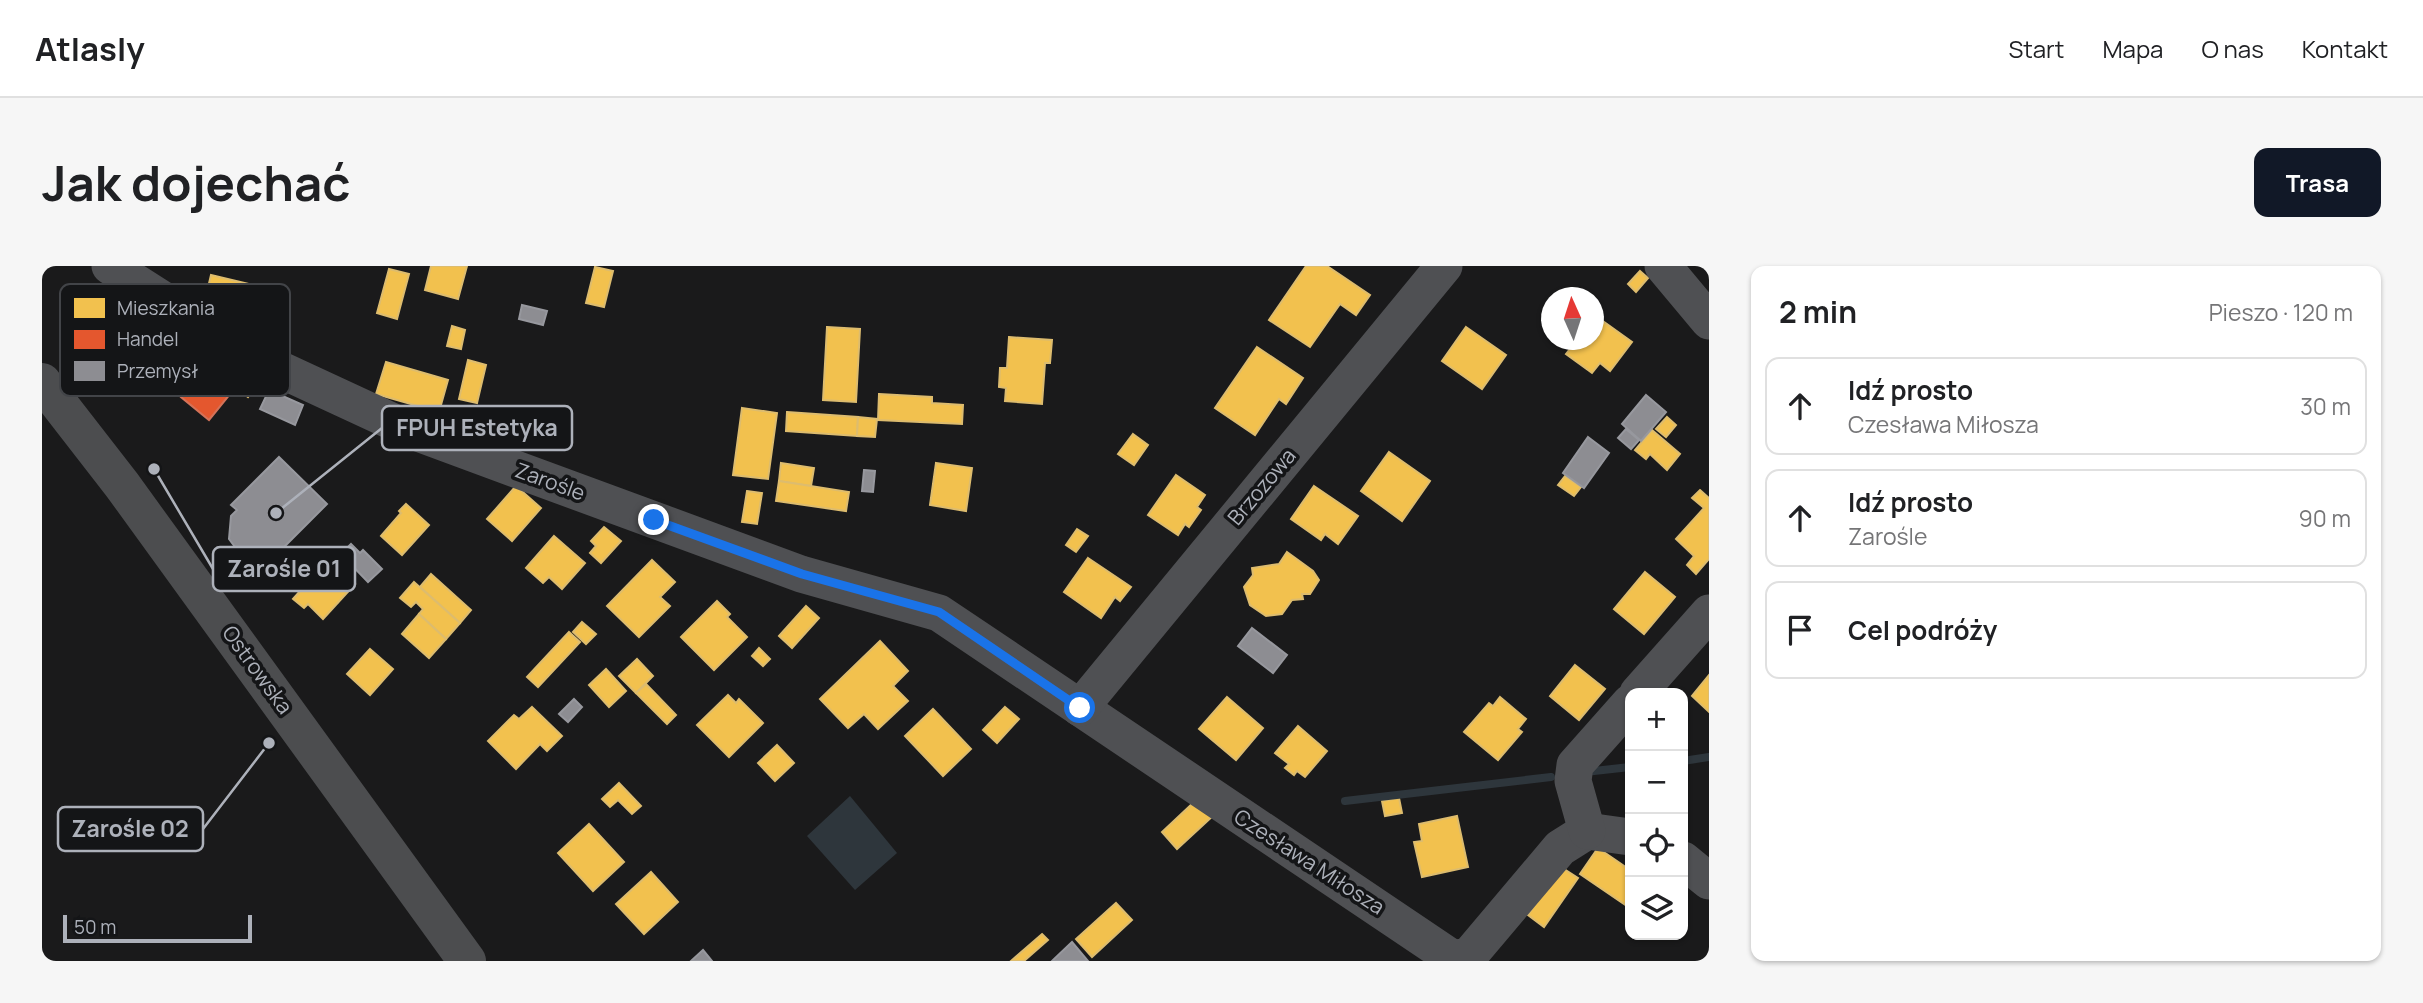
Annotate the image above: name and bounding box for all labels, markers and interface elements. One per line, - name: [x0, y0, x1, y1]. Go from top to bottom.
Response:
- text: Atlasly: [35, 26, 145, 71]
- text: Start: [2008, 32, 2064, 65]
- text: Mapa: [2102, 32, 2163, 65]
- text: O nas: [2201, 32, 2264, 65]
- text: Kontakt: [2302, 32, 2388, 65]
- button: Trasa: [2254, 148, 2381, 217]
- text: Jak dojechać: [42, 149, 350, 216]
- legend: [60, 284, 290, 396]
- north arrow: [1541, 287, 1604, 350]
- text: 2 min: [1779, 291, 1857, 332]
- text: Mieszkania: [117, 295, 215, 321]
- text: Pieszo · 120 m: [2209, 296, 2353, 328]
- text: Handel: [117, 326, 179, 352]
- text: Przemysł: [117, 358, 198, 384]
- text: Idź prosto: [1848, 372, 1973, 408]
- icon: ahead: [1781, 387, 1819, 425]
- text: 30 m: [2300, 390, 2351, 422]
- callout: FPUH Estetyka: [382, 406, 572, 450]
- text: Czesława Miłosza: [1848, 408, 2039, 440]
- text: FPUH Estetyka: [396, 411, 558, 443]
- street label: Brzozowa: [1221, 442, 1302, 531]
- street label: Zarośle: [512, 456, 589, 507]
- text: Idź prosto: [1848, 484, 1973, 520]
- icon: ahead: [1781, 499, 1819, 537]
- text: 90 m: [2299, 502, 2351, 534]
- route end: [638, 504, 669, 535]
- text: Zarośle: [1848, 520, 1927, 552]
- callout: Zarośle 01: [213, 547, 355, 591]
- text: Zarośle 01: [227, 552, 341, 584]
- icon: arrive: [1781, 611, 1819, 649]
- text: Cel podróży: [1848, 612, 1997, 648]
- street label: Ostrowska: [216, 620, 299, 719]
- map controls: [1625, 688, 1688, 940]
- button: +: [1625, 688, 1688, 751]
- route start: [1064, 692, 1095, 723]
- button: −: [1625, 751, 1688, 814]
- street label: Czesława Miłosza: [1229, 802, 1390, 920]
- callout: Zarośle 02: [58, 807, 203, 851]
- text: Zarośle 02: [71, 812, 189, 844]
- button: locate: [1625, 814, 1688, 877]
- button: layers: [1625, 877, 1688, 940]
- scale bar: [63, 912, 252, 944]
- text: 50 m: [74, 914, 116, 940]

